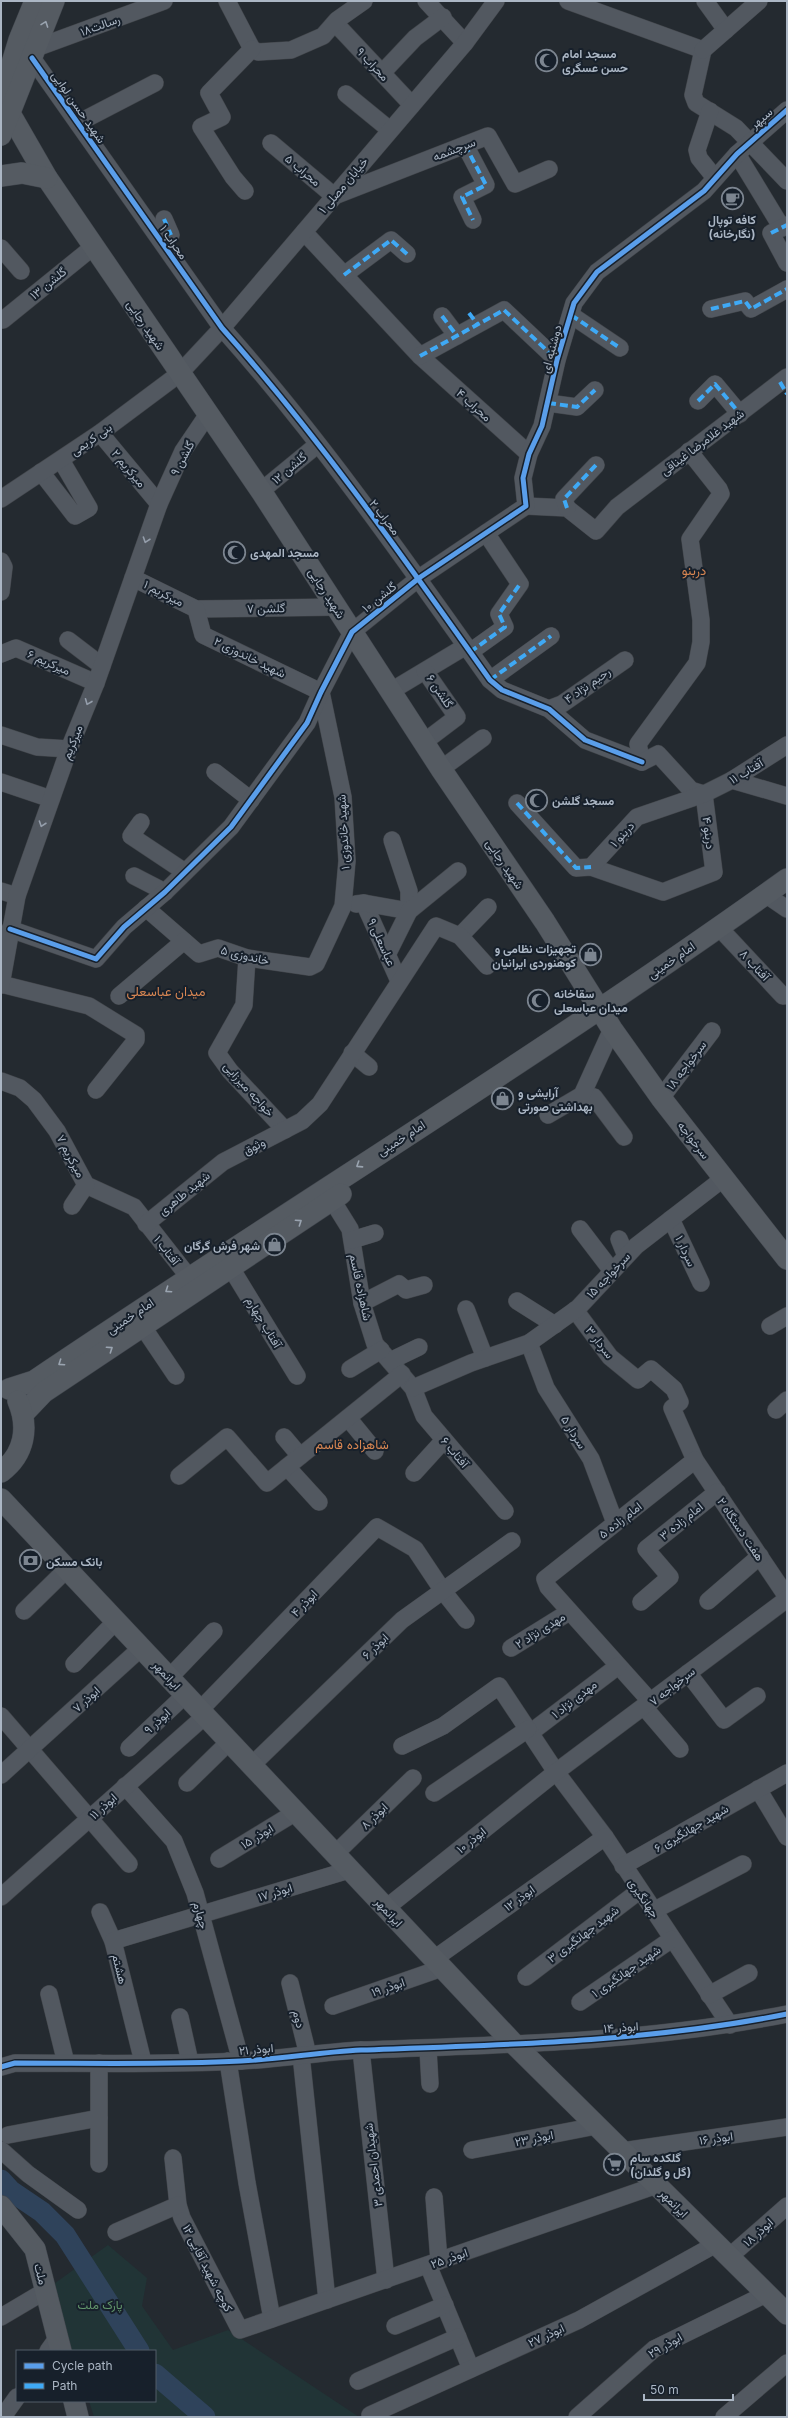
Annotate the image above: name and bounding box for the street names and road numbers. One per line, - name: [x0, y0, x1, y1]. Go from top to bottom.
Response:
- street label: رسالت۱۸: [78, 11, 122, 40]
- street label: ۹ محراب: [353, 44, 392, 85]
- street label: شهید حسن لوایی: [48, 68, 109, 146]
- street label: سپهر: [746, 104, 776, 133]
- street label: سرچشمه: [431, 134, 478, 165]
- street label: ۵ محراب: [281, 151, 324, 190]
- street label: خیابان مصلی ۱: [315, 154, 372, 217]
- street label: ۱ محراب: [156, 222, 191, 263]
- street label: ۱۳ گلشن: [27, 264, 70, 303]
- street label: شهید رجایی: [123, 297, 168, 353]
- street label: دوشنبه ای: [537, 323, 566, 375]
- street label: ۴ محراب: [453, 385, 495, 425]
- street label: شهید غلامرضا غیناقی: [657, 406, 747, 479]
- street label: بنی کریمی: [67, 419, 115, 460]
- street label: ۹ گلشن: [167, 438, 198, 478]
- street label: ۲ میرکریم: [108, 446, 149, 491]
- street label: ۱۲ گلشن: [268, 449, 310, 488]
- street label: ۲ محراب: [366, 496, 404, 539]
- street label: شهید رجایی: [304, 565, 349, 622]
- street label: ۱ میرکریم: [141, 577, 186, 610]
- street label: ۱۰ گلشن: [359, 579, 400, 616]
- street label: ۷ گلشن: [247, 600, 285, 617]
- street label: ۲ شهید خاندوزی: [211, 633, 288, 682]
- street label: میرکریم ۶: [25, 646, 73, 679]
- street label: رحیم نژاد ۴: [561, 664, 614, 707]
- street label: ۶ گلشن: [423, 671, 457, 711]
- street label: میرکریم: [58, 723, 87, 762]
- street label: آفتاب ۱۱: [726, 754, 767, 787]
- street label: ۱ شهید خاندوزی: [334, 794, 353, 870]
- street label: ۴ دربنو: [699, 816, 718, 851]
- street label: دربنو ۱: [607, 818, 638, 851]
- street label: شهید رجایی: [482, 836, 527, 892]
- street label: ۹ عباسعلی: [364, 916, 399, 969]
- street label: امام خمینی: [645, 938, 698, 982]
- street label: خاندوزی ۵: [219, 942, 271, 969]
- street label: آفتاب ۸: [737, 946, 774, 985]
- street label: ۱۸ سرخواجه: [663, 1038, 710, 1093]
- street label: خواجه میرزایی: [220, 1058, 278, 1120]
- street label: امام خمینی: [374, 1117, 428, 1160]
- street label: سرخواجه: [674, 1118, 713, 1162]
- street label: ۷ میرکریم: [53, 1132, 89, 1180]
- street label: وثوق: [240, 1134, 268, 1159]
- street label: شهید طاهری: [155, 1168, 213, 1219]
- street label: ۱ آفتاب: [151, 1232, 184, 1269]
- street label: ۱ سردار: [671, 1233, 700, 1269]
- street label: سرخواجه ۱۵: [583, 1249, 634, 1302]
- street label: شاهزاده قاسم: [346, 1252, 375, 1322]
- street label: آفتاب چهارم: [242, 1294, 286, 1352]
- street label: امام خمینی: [103, 1295, 157, 1338]
- street label: ۳ سردار: [582, 1323, 617, 1362]
- street label: ۵ سردار: [557, 1413, 590, 1452]
- street label: آفتاب ۶: [438, 1433, 473, 1471]
- street label: هفت دستگاه ۲: [714, 1494, 768, 1564]
- street label: ۵ امام زاده: [595, 1498, 645, 1542]
- street label: ۳ امام زاده: [656, 1499, 706, 1544]
- street label: ابوذر ۴: [288, 1586, 321, 1620]
- street label: ۲ مهدی نژاد: [512, 1609, 568, 1652]
- street label: ابوذر ۶: [359, 1630, 392, 1663]
- street label: ایرانمهر: [148, 1657, 184, 1693]
- street label: سرخواجه ۷: [646, 1663, 699, 1709]
- street label: ۱ مهدی نژاد: [548, 1677, 600, 1722]
- street label: ۷ ابوذر: [69, 1683, 104, 1716]
- street label: ۹ ابوذر: [141, 1705, 174, 1738]
- street label: ابوذر ۱۱: [86, 1790, 121, 1823]
- street label: ۸ ابوذر: [357, 1800, 391, 1833]
- street label: ۶ شهید جهانگیری: [651, 1801, 731, 1856]
- street label: ۱۵ ابوذر: [238, 1820, 277, 1853]
- street label: ابوذر ۱۰: [453, 1824, 489, 1857]
- street label: جهانگیری: [624, 1875, 663, 1921]
- street label: ۱۷ ابوذر: [256, 1880, 294, 1905]
- street label: ابوذر ۱۲: [501, 1882, 538, 1915]
- street label: ایرانمهر: [370, 1894, 406, 1930]
- street label: چهارم: [189, 1900, 212, 1930]
- street label: ۳ شهید جهانگیری: [544, 1902, 622, 1966]
- street label: شهید جهانگیری ۱: [589, 1942, 664, 2001]
- street label: هشتم: [108, 1952, 131, 1986]
- street label: ابوذر ۱۹: [369, 1974, 407, 2001]
- street label: دوم: [289, 2008, 309, 2030]
- street label: ۱۴ ابوذر: [603, 2018, 639, 2037]
- street label: ۲۱ ابوذر: [238, 2040, 274, 2059]
- street label: شهیدان احمدی ۳: [360, 2122, 387, 2208]
- street label: ۲۳ ابوذر: [513, 2127, 555, 2150]
- street label: ۱۶ ابوذر: [698, 2128, 734, 2149]
- street label: ایرانمهر: [655, 2185, 691, 2221]
- street label: ابوذر ۱۸: [740, 2215, 777, 2250]
- street label: کوچه شهید آقایی ۱۲: [179, 2222, 236, 2315]
- street label: ابوذر ۲۵: [428, 2245, 470, 2272]
- street label: ملت: [31, 2262, 51, 2286]
- street label: ابوذر ۲۷: [525, 2320, 567, 2351]
- street label: ابوذر ۲۹: [645, 2329, 685, 2362]

